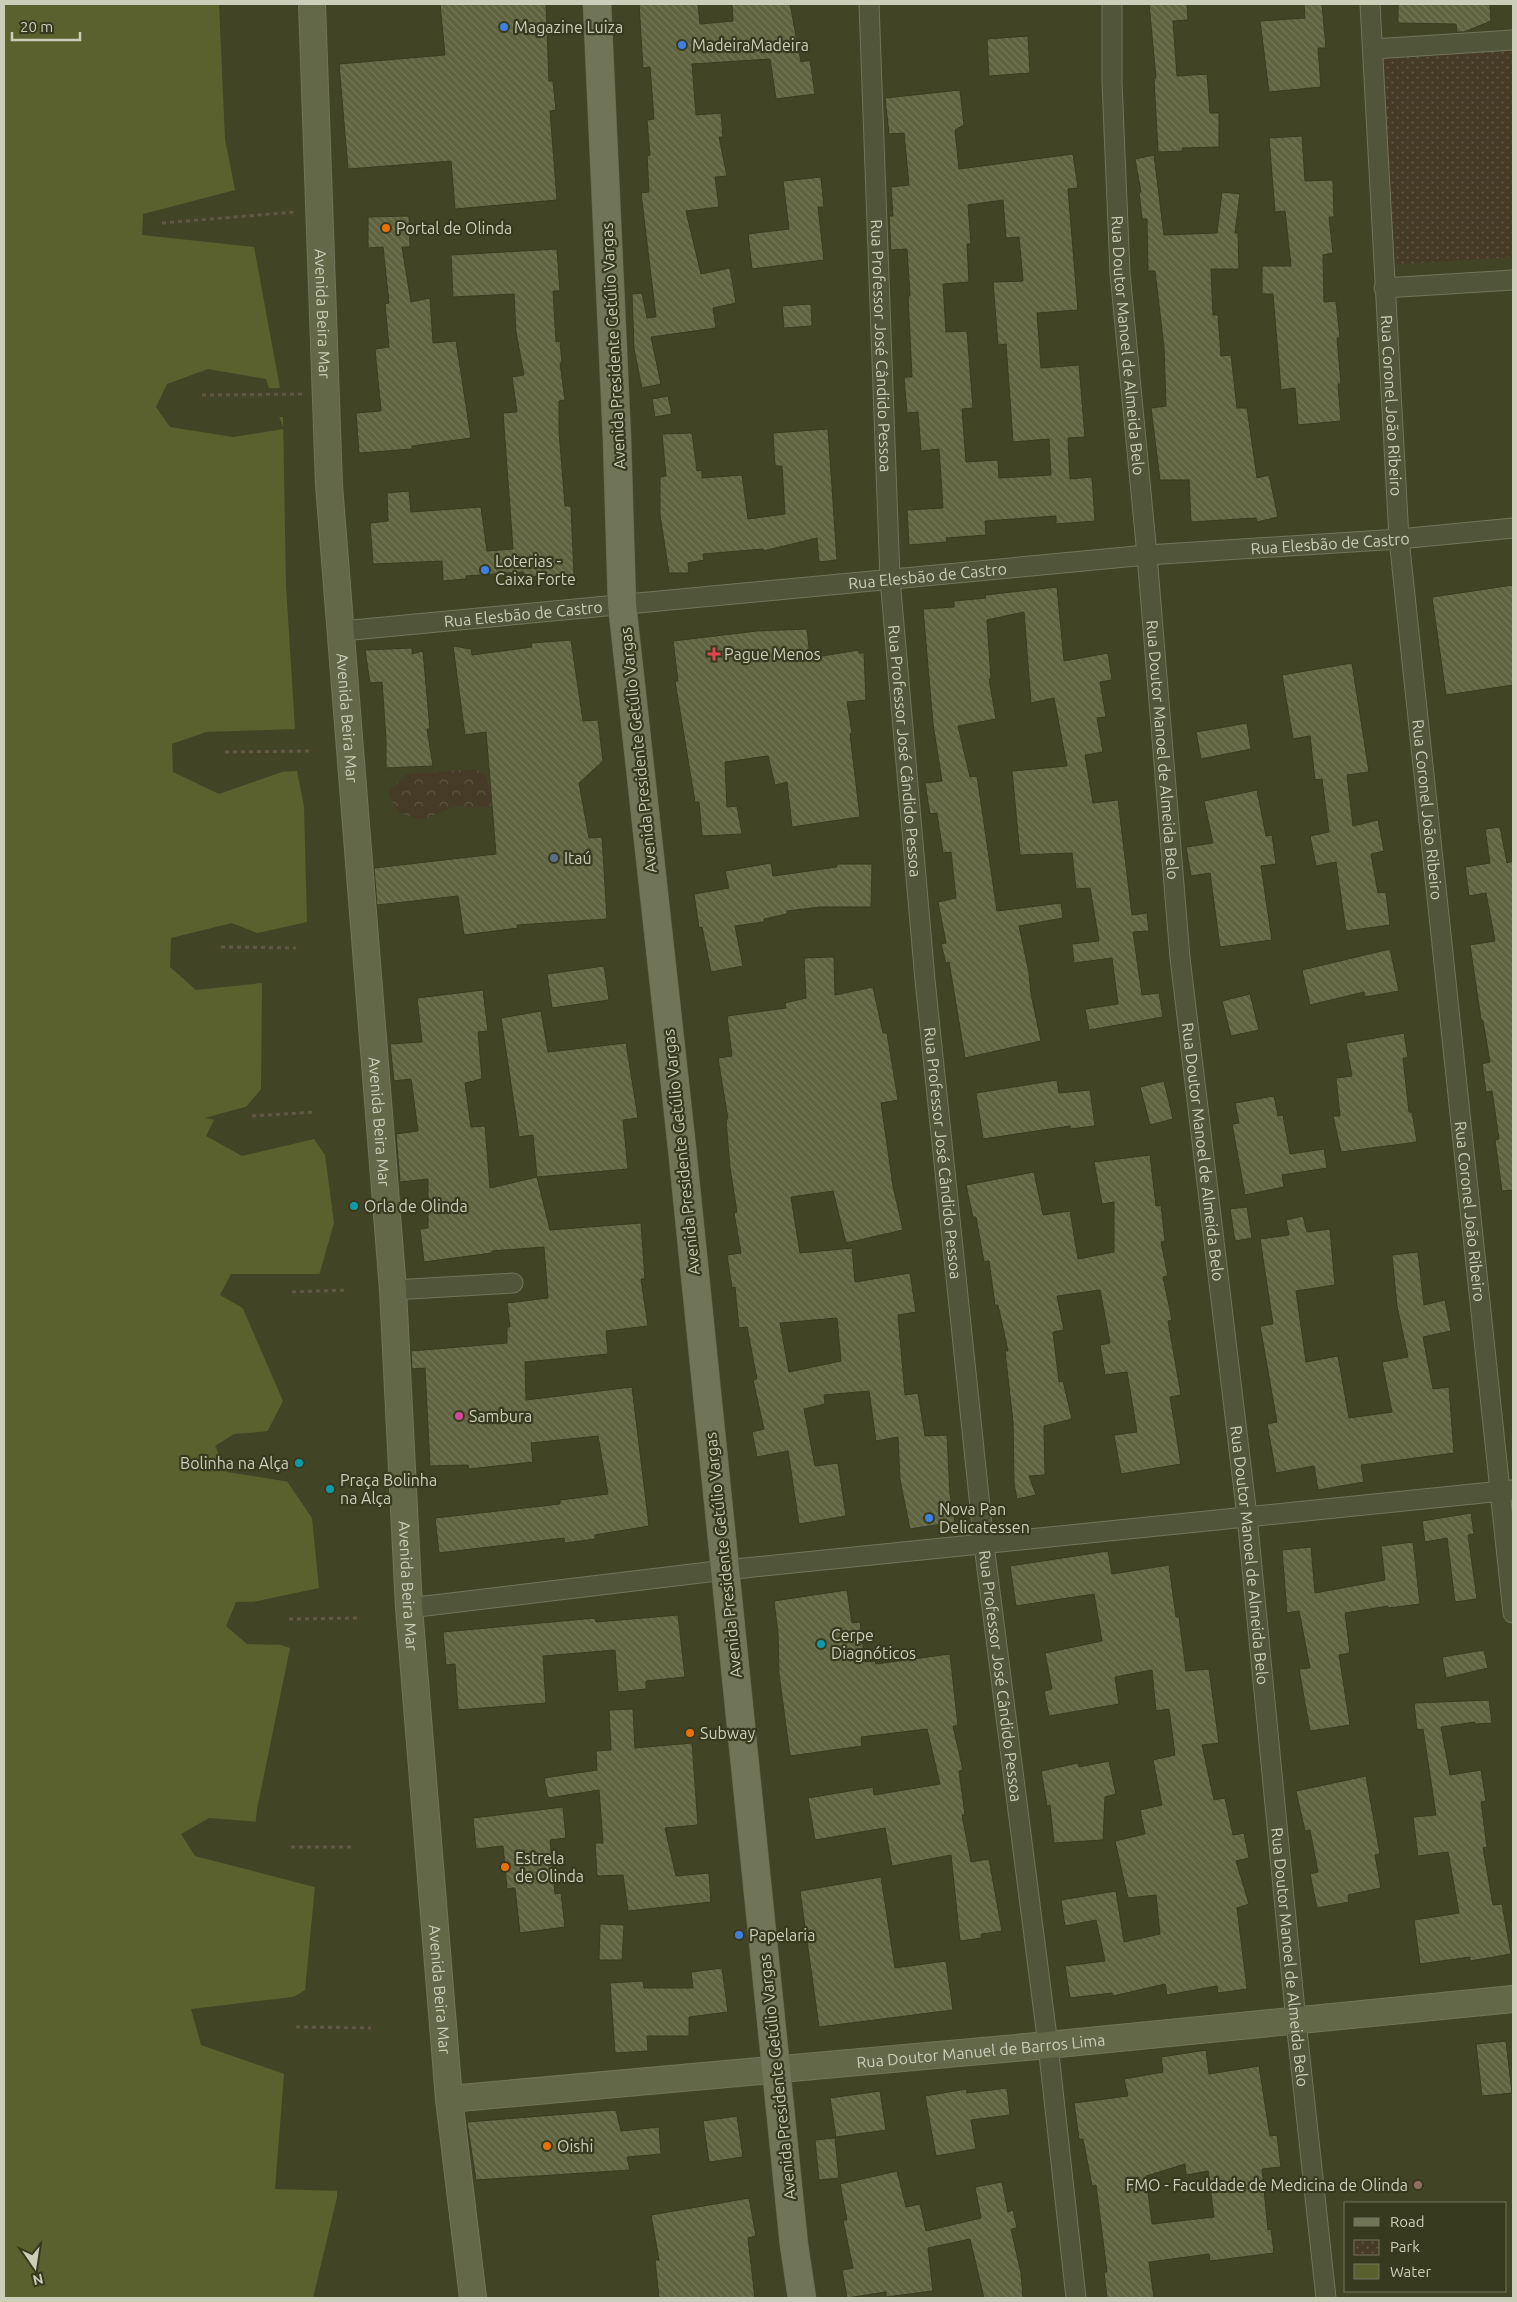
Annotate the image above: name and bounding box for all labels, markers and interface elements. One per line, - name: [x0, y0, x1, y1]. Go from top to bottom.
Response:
- scale bar: [12, 10, 80, 42]
- text: 20 m: [20, 18, 53, 35]
- place label: Magazine Luiza: [514, 18, 623, 36]
- marker: Magazine Luiza: [498, 21, 510, 33]
- place label: MadeiraMadeira: [692, 36, 809, 54]
- marker: MadeiraMadeira: [676, 39, 688, 51]
- street label: Rua Doutor Manoel de Almeida Belo: [1109, 215, 1148, 476]
- place label: Portal de Olinda: [396, 219, 512, 237]
- street label: Rua Professor José Cândido Pessoa: [868, 219, 895, 473]
- marker: Portal de Olinda: [380, 222, 392, 234]
- street label: Avenida Presidente Getúlio Vargas: [598, 222, 628, 470]
- street label: Avenida Beira Mar: [312, 248, 334, 379]
- street label: Rua Coronel João Ribeiro: [1378, 314, 1406, 496]
- street label: Rua Elesbão de Castro: [1250, 529, 1410, 557]
- place label: Loterias - Caixa Forte: [495, 552, 576, 588]
- street label: Rua Elesbão de Castro: [847, 559, 1008, 592]
- marker: Loterias - Caixa Forte: [479, 564, 491, 576]
- street label: Rua Elesbão de Castro: [443, 597, 603, 630]
- street label: Rua Doutor Manoel de Almeida Belo: [1143, 619, 1183, 880]
- street label: Rua Professor José Cândido Pessoa: [885, 624, 925, 878]
- street label: Avenida Presidente Getúlio Vargas: [616, 626, 660, 874]
- place label: Pague Menos: [724, 645, 821, 663]
- marker: Pague Menos: [708, 648, 720, 660]
- street label: Avenida Beira Mar: [333, 652, 362, 784]
- street label: Rua Coronel João Ribeiro: [1409, 719, 1446, 901]
- place label: Itaú: [564, 849, 592, 867]
- marker: Itaú: [548, 852, 560, 864]
- street label: Rua Doutor Manoel de Almeida Belo: [1179, 1021, 1228, 1282]
- street label: Rua Professor José Cândido Pessoa: [921, 1026, 965, 1280]
- street label: Avenida Presidente Getúlio Vargas: [659, 1028, 703, 1276]
- street label: Avenida Beira Mar: [365, 1056, 394, 1187]
- street label: Rua Coronel João Ribeiro: [1452, 1120, 1489, 1303]
- place label: Orla de Olinda: [364, 1197, 468, 1215]
- marker: Orla de Olinda: [348, 1200, 360, 1212]
- place label: Sambura: [469, 1407, 532, 1425]
- marker: Sambura: [453, 1410, 465, 1422]
- street label: Rua Doutor Manoel de Almeida Belo: [1227, 1425, 1272, 1686]
- street label: Avenida Presidente Getúlio Vargas: [701, 1431, 745, 1679]
- place label: Bolinha na Alça: [180, 1454, 289, 1472]
- marker: Bolinha na Alça: [293, 1457, 305, 1469]
- place label: Praça Bolinha na Alça: [340, 1471, 437, 1507]
- marker: Praça Bolinha na Alça: [324, 1483, 336, 1495]
- place label: Nova Pan Delicatessen: [939, 1500, 1030, 1536]
- marker: Nova Pan Delicatessen: [923, 1512, 935, 1524]
- street label: Avenida Beira Mar: [396, 1520, 421, 1651]
- street label: Rua Professor José Cândido Pessoa: [976, 1549, 1026, 1803]
- place label: Cerpe Diagnóticos: [831, 1626, 916, 1662]
- marker: Cerpe Diagnóticos: [815, 1638, 827, 1650]
- place label: Subway: [700, 1724, 755, 1742]
- marker: Subway: [684, 1727, 696, 1739]
- street label: Rua Doutor Manoel de Almeida Belo: [1268, 1827, 1312, 2088]
- place label: Estrela de Olinda: [515, 1849, 584, 1885]
- marker: Estrela de Olinda: [499, 1861, 511, 1873]
- street label: Avenida Beira Mar: [426, 1924, 454, 2055]
- place label: Papelaria: [749, 1926, 815, 1944]
- marker: Papelaria: [733, 1929, 745, 1941]
- street label: Avenida Presidente Getúlio Vargas: [755, 1953, 799, 2201]
- street label: Rua Doutor Manuel de Barros Lima: [856, 2030, 1106, 2071]
- place label: Oishi: [557, 2137, 593, 2155]
- marker: Oishi: [541, 2140, 553, 2152]
- place label: FMO - Faculdade de Medicina de Olinda: [1126, 2176, 1408, 2194]
- marker: FMO - Faculdade de Medicina de Olinda: [1412, 2179, 1424, 2191]
- legend: [1344, 2202, 1507, 2292]
- text: Road: [1390, 2213, 1425, 2230]
- text: Park: [1390, 2238, 1420, 2255]
- north arrow: [10, 2242, 60, 2292]
- text: Water: [1390, 2263, 1431, 2280]
- text: N: [31, 2271, 45, 2289]

